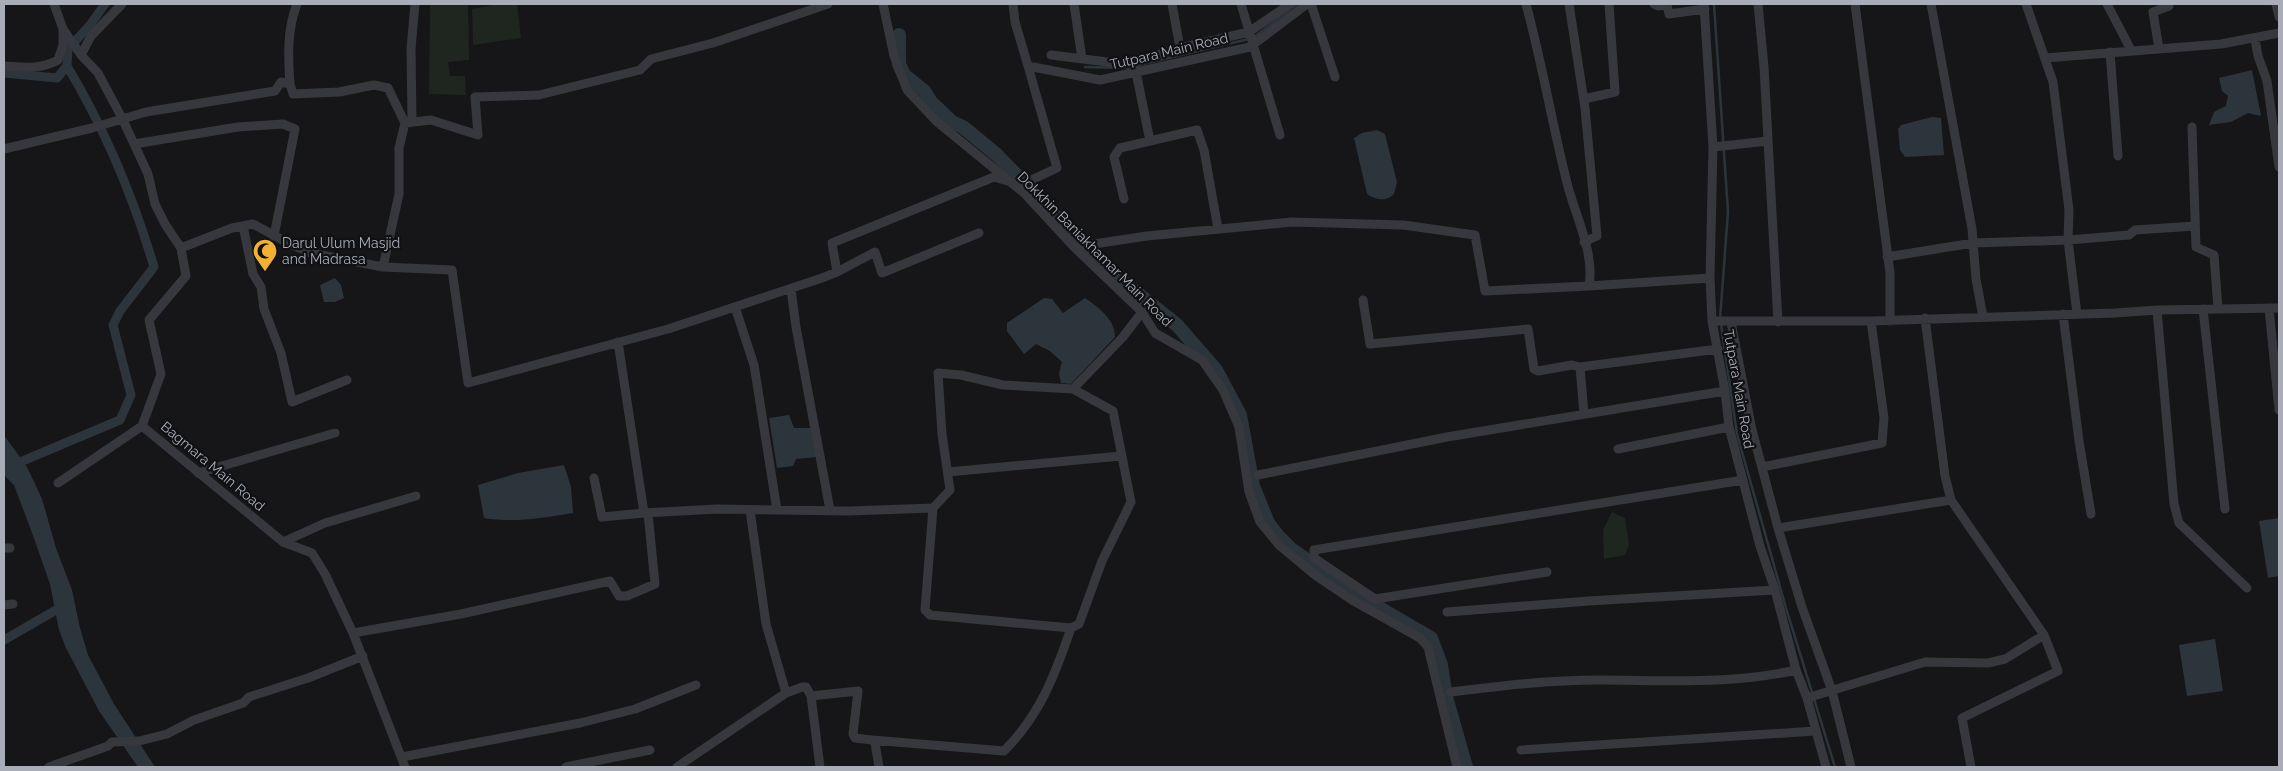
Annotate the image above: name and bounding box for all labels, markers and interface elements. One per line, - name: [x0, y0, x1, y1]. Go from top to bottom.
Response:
- street label: Tutpara Main Road: [1108, 30, 1230, 72]
- street label: Dokkhin Baniakhamar Main Road: [1014, 168, 1176, 330]
- place label: Darul Ulum Masjid and Madrasa: [282, 235, 400, 267]
- mosque icon: Darul Ulum Masjid and Madrasa: [252, 238, 278, 272]
- street label: Tutpara Main Road: [1721, 328, 1757, 450]
- street label: Bagmara Main Road: [158, 418, 268, 514]

